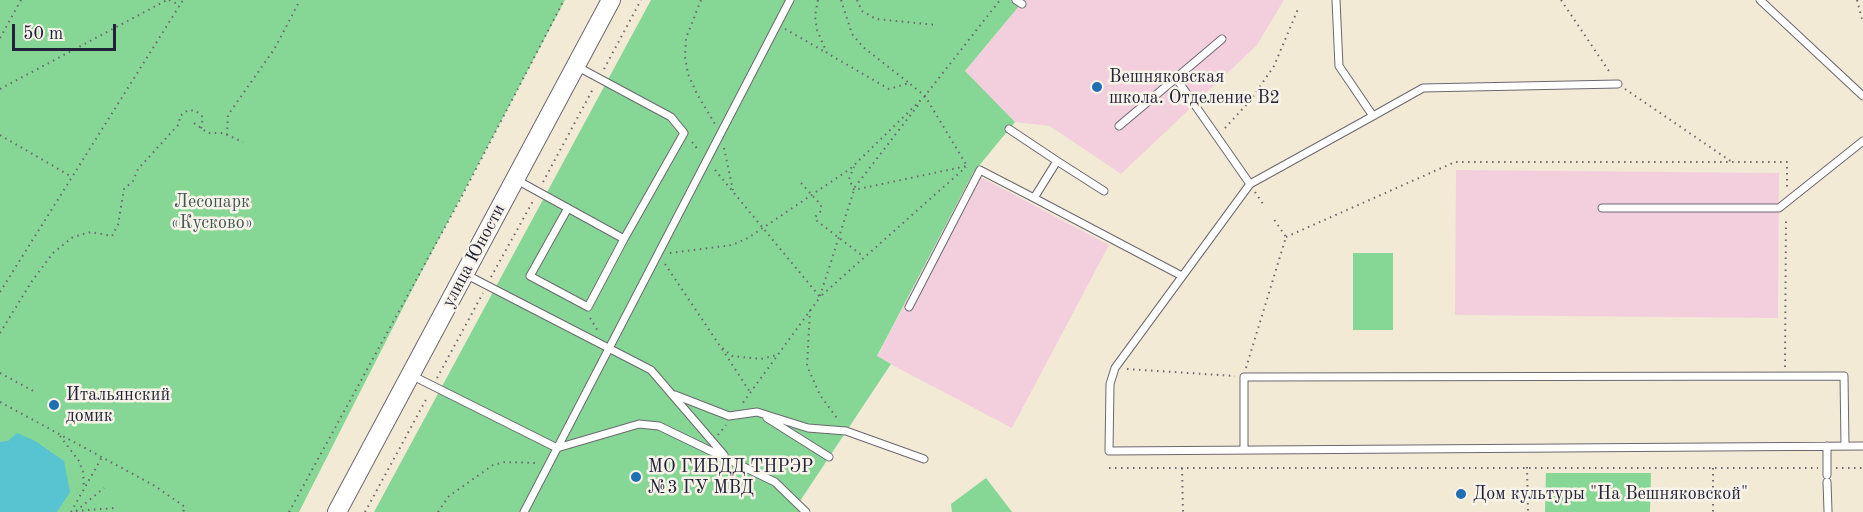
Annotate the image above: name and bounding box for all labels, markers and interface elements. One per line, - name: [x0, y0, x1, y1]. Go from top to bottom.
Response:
- scale bar: [15, 12, 118, 50]
- text: 50 m: [23, 25, 63, 43]
- place label: Вешняковская школа. Отделение В2: [1109, 66, 1280, 109]
- marker: Вешняковская школа. Отделение В2: [1090, 80, 1104, 94]
- park label: Лесопарк «Кусково»: [171, 191, 253, 234]
- street label: улица Юности: [438, 201, 510, 311]
- place label: Итальянский домик: [66, 384, 170, 426]
- marker: Итальянский домик: [47, 398, 61, 412]
- place label: МО ГИБДД ТНРЭР №3 ГУ МВД: [648, 456, 813, 498]
- marker: МО ГИБДД ТНРЭР №3 ГУ МВД: [629, 470, 643, 484]
- place label: Дом культуры "На Вешняковской": [1473, 483, 1748, 505]
- marker: Дом культуры "На Вешняковской": [1454, 487, 1468, 501]

